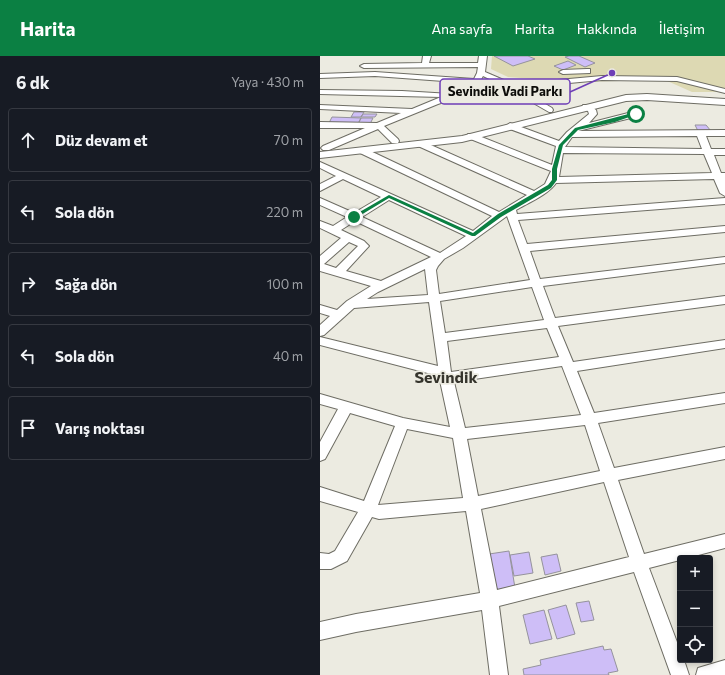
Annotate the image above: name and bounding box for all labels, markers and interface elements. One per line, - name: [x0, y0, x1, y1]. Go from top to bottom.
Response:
- text: Harita: [20, 17, 75, 40]
- text: Ana sayfa: [431, 20, 493, 37]
- text: Harita: [515, 20, 555, 37]
- text: Hakkında: [577, 20, 637, 37]
- text: İletişim: [659, 20, 705, 37]
- text: 6 dk: [16, 72, 49, 93]
- text: Yaya · 430 m: [231, 74, 304, 90]
- callout: Sevindik Vadi Parkı: [440, 79, 570, 104]
- text: Sevindik Vadi Parkı: [448, 83, 562, 99]
- route start: [627, 105, 645, 123]
- icon: ahead: [17, 129, 39, 151]
- text: Düz devam et: [55, 131, 148, 149]
- text: 70 m: [274, 132, 303, 148]
- icon: left: [17, 201, 39, 223]
- text: Sola dön: [55, 203, 114, 221]
- text: 220 m: [266, 204, 303, 220]
- route end: [345, 208, 363, 226]
- icon: right: [17, 273, 39, 295]
- text: Sağa dön: [55, 275, 117, 293]
- text: 100 m: [267, 276, 303, 292]
- icon: left: [17, 345, 39, 367]
- text: Sola dön: [55, 347, 114, 365]
- text: 40 m: [273, 348, 303, 364]
- district label: Sevindik: [414, 367, 478, 386]
- icon: arrive: [17, 417, 39, 439]
- text: Varış noktası: [55, 419, 145, 437]
- map controls: [677, 555, 713, 663]
- button: +: [677, 555, 713, 591]
- button: −: [677, 591, 713, 627]
- button: locate: [677, 627, 713, 663]

